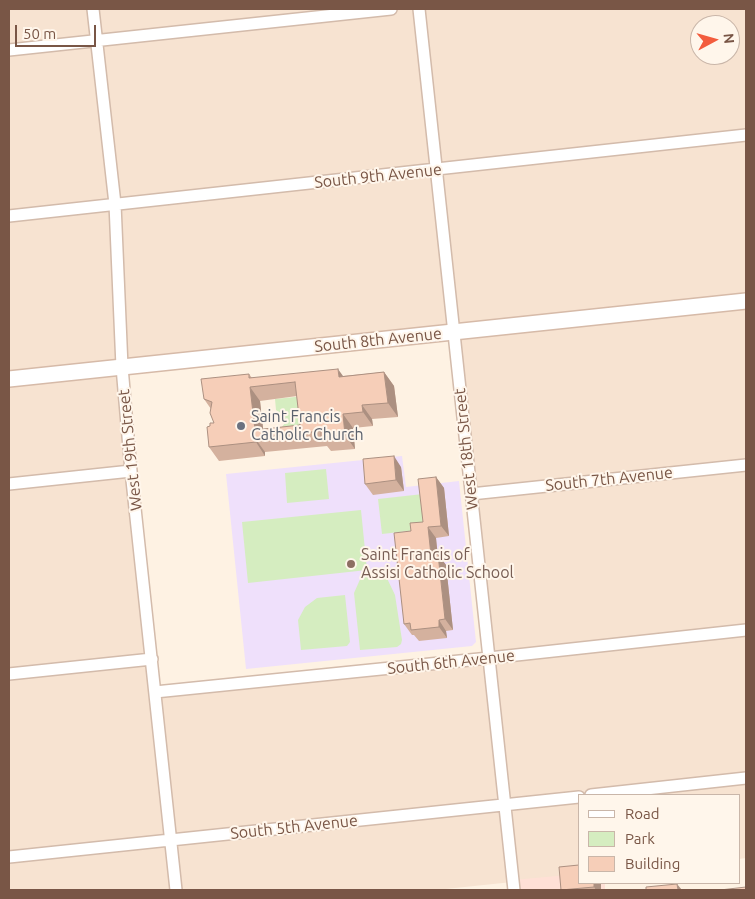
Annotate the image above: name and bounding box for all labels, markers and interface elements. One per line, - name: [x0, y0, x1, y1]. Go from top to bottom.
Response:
- scale bar: [18, 15, 99, 47]
- north arrow: [690, 15, 740, 65]
- text: 50 m: [23, 25, 56, 42]
- text: N: [720, 32, 737, 45]
- street label: South 9th Avenue: [313, 160, 443, 192]
- street label: South 8th Avenue: [313, 324, 443, 356]
- street label: West 18th Street: [450, 387, 482, 511]
- street label: West 19th Street: [114, 388, 146, 512]
- place label: Saint Francis Catholic Church: [251, 407, 364, 445]
- marker: Saint Francis Catholic Church: [235, 420, 247, 432]
- street label: South 7th Avenue: [544, 463, 674, 495]
- place label: Saint Francis of Assisi Catholic School: [361, 545, 514, 583]
- marker: Saint Francis of Assisi Catholic School: [345, 558, 357, 570]
- street label: South 6th Avenue: [386, 646, 516, 678]
- legend: [578, 794, 740, 884]
- text: Road: [625, 805, 660, 822]
- street label: South 5th Avenue: [229, 811, 359, 843]
- text: Park: [625, 830, 655, 847]
- text: Building: [625, 855, 680, 872]

